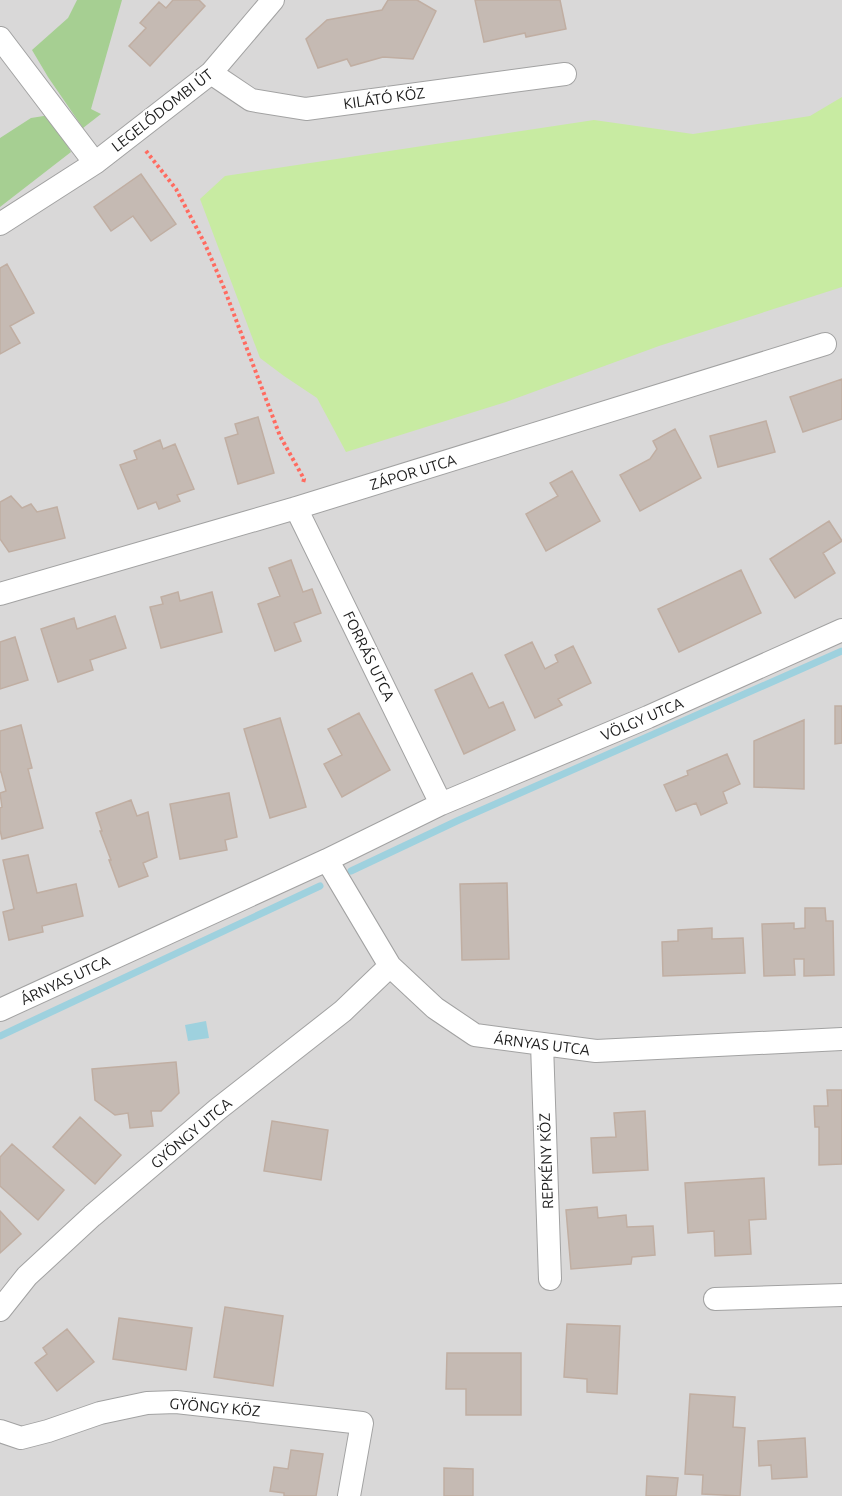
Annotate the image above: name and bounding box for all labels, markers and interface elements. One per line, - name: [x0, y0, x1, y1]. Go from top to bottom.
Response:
- street label: LEGELŐDOMBI ÚT: [108, 65, 216, 155]
- street label: KILÁTÓ KÖZ: [342, 84, 426, 112]
- street label: ZÁPOR UTCA: [368, 451, 459, 493]
- street label: FORRÁS UTCA: [340, 608, 398, 704]
- street label: VÖLGY UTCA: [598, 694, 686, 744]
- street label: ÁRNYAS UTCA: [18, 952, 112, 1008]
- street label: ÁRNYAS UTCA: [493, 1030, 591, 1058]
- street label: GYÖNGY UTCA: [147, 1094, 235, 1172]
- street label: REPKÉNY KÖZ: [536, 1113, 556, 1209]
- street label: GYÖNGY KÖZ: [169, 1395, 261, 1419]

